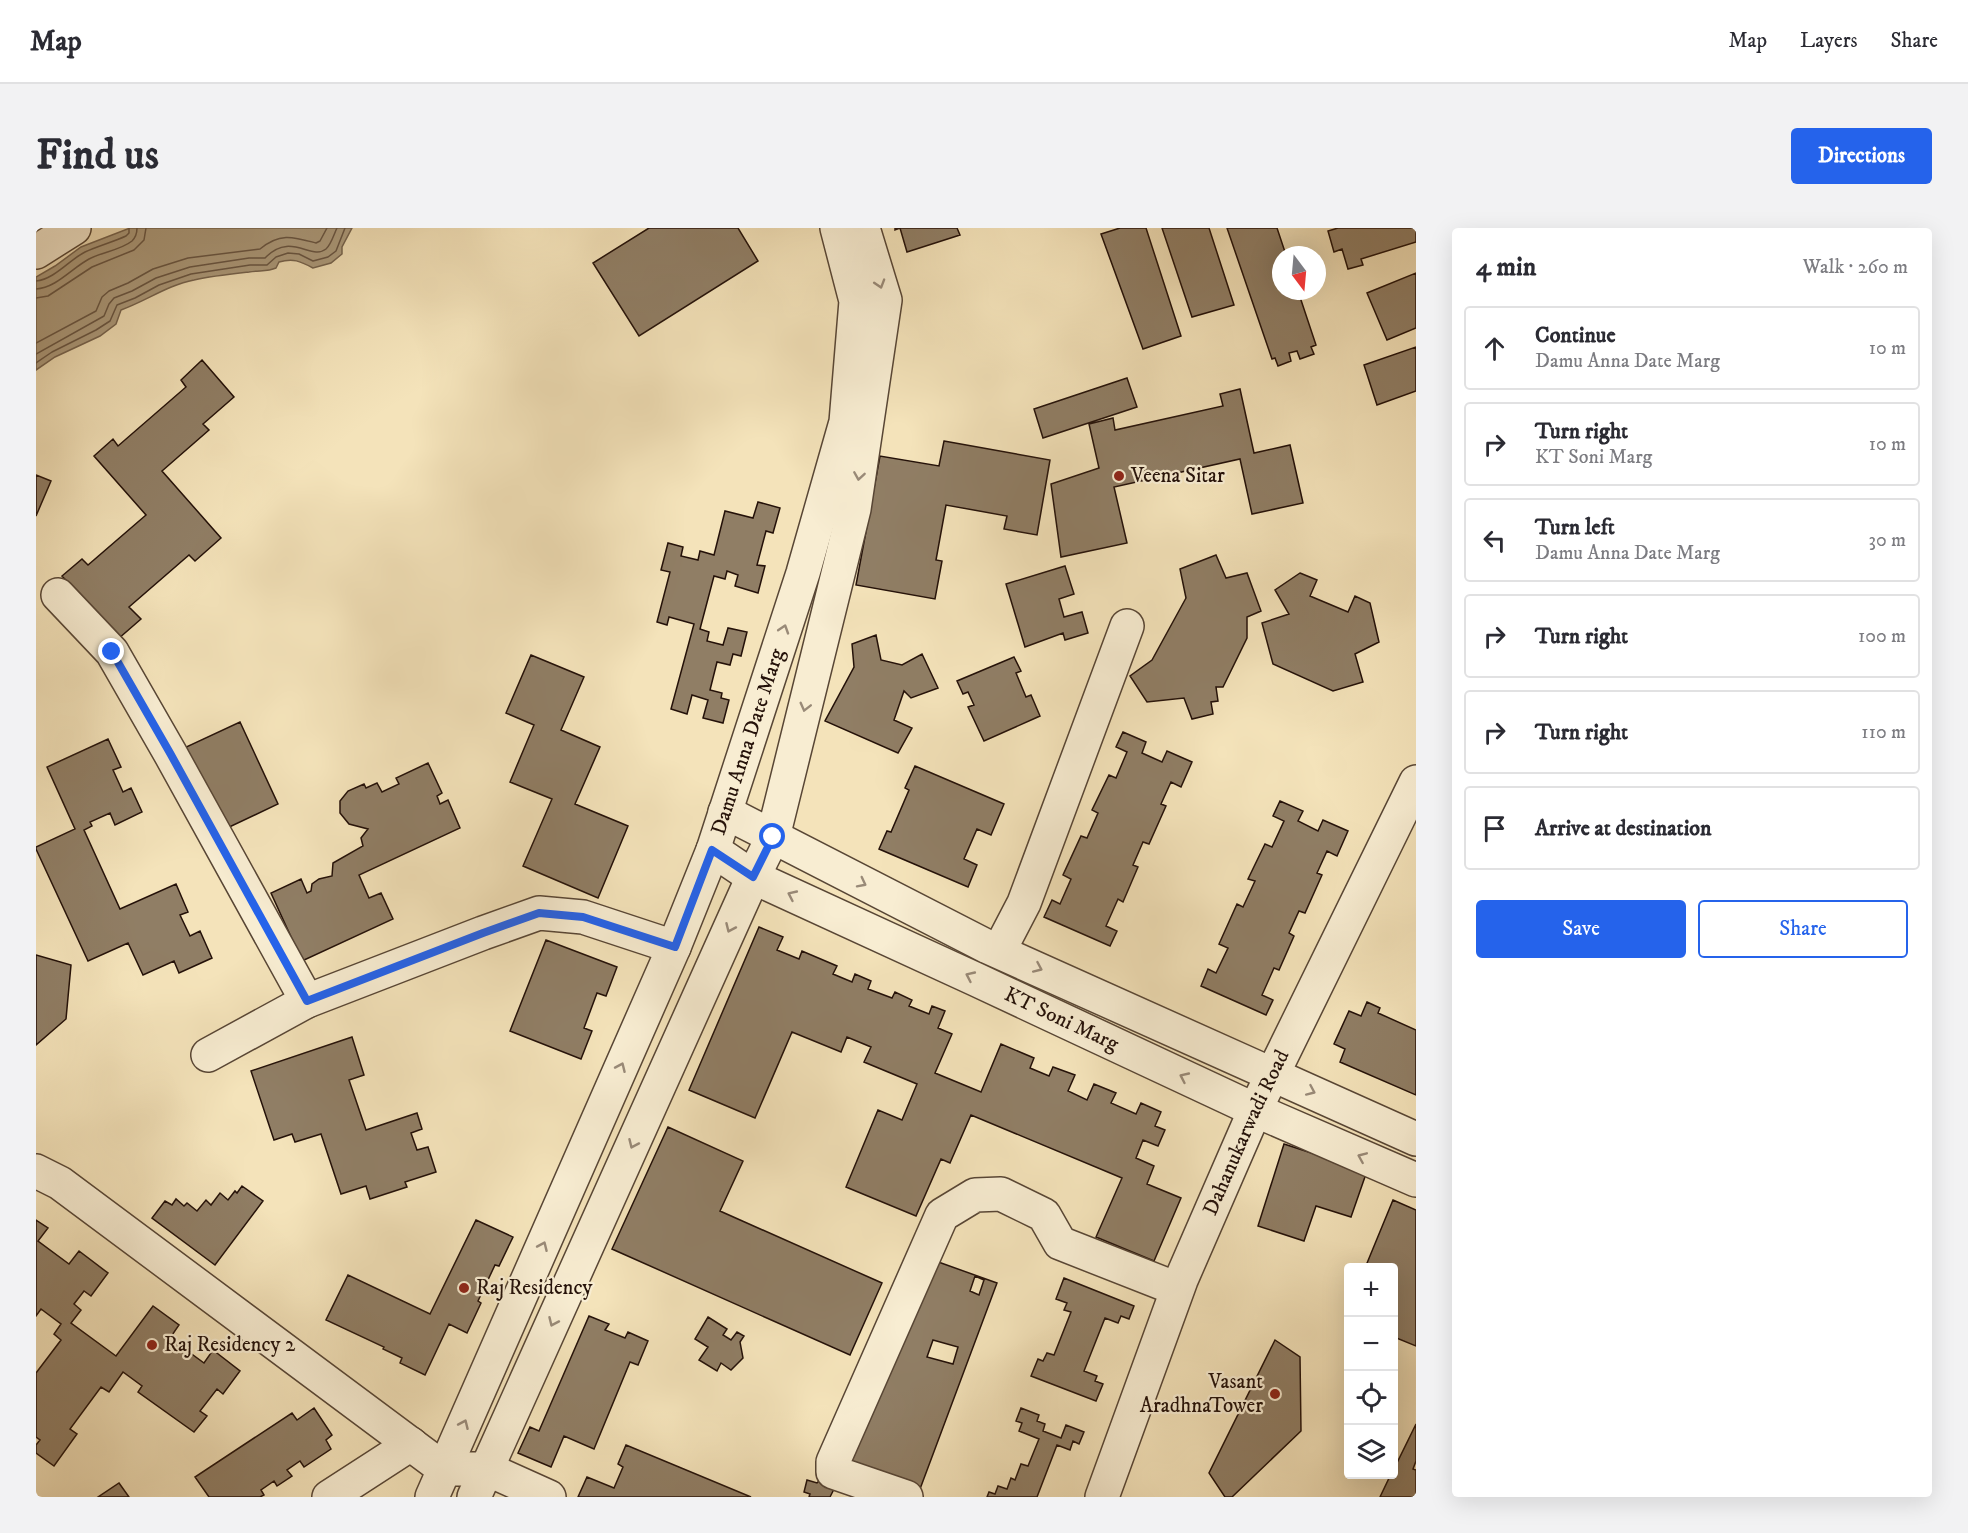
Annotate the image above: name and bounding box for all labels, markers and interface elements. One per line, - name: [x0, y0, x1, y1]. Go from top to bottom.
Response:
- text: Map: [30, 24, 82, 59]
- text: Map: [1728, 28, 1767, 54]
- text: Layers: [1800, 28, 1858, 54]
- text: Share: [1891, 28, 1938, 54]
- button: Directions: [1791, 128, 1932, 184]
- text: Find us: [36, 130, 159, 182]
- north arrow: [1272, 246, 1326, 300]
- text: 4 min: [1476, 251, 1536, 284]
- text: Walk · 260 m: [1803, 255, 1908, 280]
- one-way arrow: [873, 278, 885, 289]
- text: Continue: [1535, 322, 1616, 349]
- icon: ahead: [1478, 332, 1511, 365]
- text: 10 m: [1869, 336, 1906, 361]
- text: Damu Anna Date Marg: [1535, 349, 1720, 374]
- text: Turn right: [1535, 418, 1628, 445]
- icon: right: [1478, 428, 1511, 461]
- text: 10 m: [1869, 432, 1906, 457]
- text: KT Soni Marg: [1535, 445, 1652, 470]
- place label: Veena Sitar: [1130, 463, 1225, 489]
- marker: Veena Sitar: [1112, 469, 1126, 483]
- one-way arrow: [853, 471, 865, 481]
- text: Turn left: [1535, 514, 1615, 541]
- icon: left: [1478, 524, 1511, 557]
- text: 30 m: [1868, 528, 1906, 553]
- text: Damu Anna Date Marg: [1535, 541, 1720, 566]
- icon: right: [1478, 620, 1511, 653]
- text: Turn right: [1535, 623, 1628, 650]
- one-way arrow: [777, 624, 790, 635]
- text: 100 m: [1858, 624, 1906, 649]
- route end: [98, 638, 124, 664]
- street label: Damu Anna Date Marg: [706, 645, 791, 838]
- one-way arrow: [799, 702, 812, 712]
- icon: right: [1478, 716, 1511, 749]
- text: Turn right: [1535, 719, 1628, 746]
- text: 110 m: [1861, 720, 1906, 745]
- icon: arrive: [1478, 812, 1511, 845]
- text: Arrive at destination: [1535, 815, 1712, 842]
- route start: [759, 823, 785, 849]
- one-way arrow: [856, 875, 867, 887]
- one-way arrow: [788, 891, 799, 903]
- button: Save: [1476, 900, 1686, 958]
- button: Share: [1698, 900, 1908, 958]
- one-way arrow: [725, 922, 737, 933]
- one-way arrow: [1031, 961, 1042, 973]
- one-way arrow: [965, 972, 976, 984]
- street label: KT Soni Marg: [1000, 982, 1123, 1058]
- street label: Dahanukarwadi Road: [1198, 1045, 1296, 1220]
- one-way arrow: [614, 1063, 626, 1074]
- one-way arrow: [1180, 1073, 1191, 1085]
- one-way arrow: [1305, 1084, 1316, 1096]
- one-way arrow: [628, 1138, 640, 1149]
- one-way arrow: [1358, 1152, 1369, 1164]
- one-way arrow: [536, 1241, 548, 1252]
- map controls: [1344, 1263, 1398, 1479]
- button: +: [1344, 1263, 1398, 1317]
- place label: Raj Residency: [476, 1275, 594, 1301]
- marker: Raj Residency: [457, 1281, 471, 1295]
- one-way arrow: [548, 1316, 560, 1327]
- button: −: [1344, 1317, 1398, 1371]
- place label: Raj Residency 2: [164, 1332, 296, 1358]
- marker: Raj Residency 2: [145, 1338, 159, 1352]
- place label: Vasant AradhnaTower: [1140, 1369, 1263, 1419]
- button: locate: [1344, 1371, 1398, 1425]
- marker: Vasant AradhnaTower: [1268, 1387, 1282, 1401]
- one-way arrow: [457, 1420, 469, 1431]
- button: layers: [1344, 1425, 1398, 1479]

